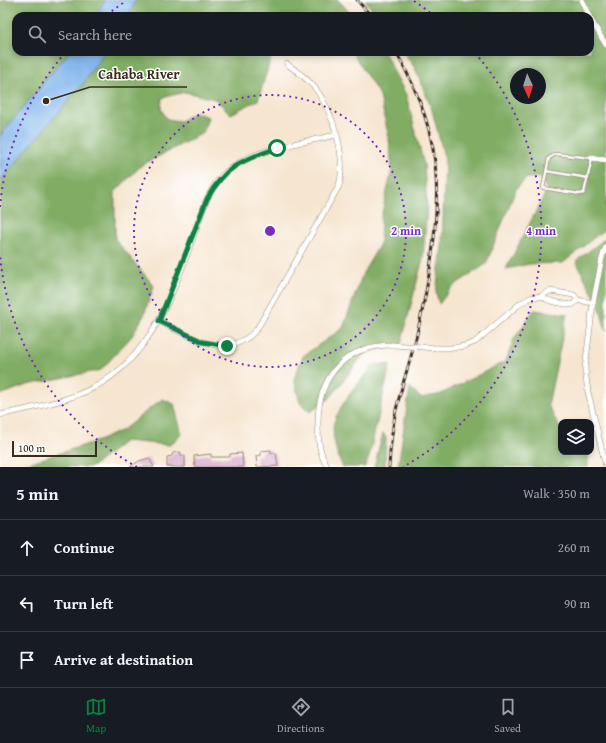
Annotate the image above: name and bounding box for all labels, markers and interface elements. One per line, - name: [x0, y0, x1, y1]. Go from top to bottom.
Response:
- search box: [12, 12, 594, 56]
- icon: search: [26, 23, 48, 45]
- text: Search here: [58, 24, 132, 45]
- callout: Cahaba River: [90, 61, 187, 87]
- text: Cahaba River: [98, 64, 180, 84]
- north arrow: [510, 68, 546, 104]
- route start: [268, 139, 286, 157]
- text: 2 min: [391, 222, 421, 239]
- text: 4 min: [526, 222, 556, 239]
- centre of rings: [263, 224, 277, 238]
- route end: [218, 337, 236, 355]
- map controls: [558, 419, 594, 455]
- button: layers: [558, 419, 594, 455]
- scale bar: [12, 439, 97, 458]
- text: 100 m: [18, 440, 45, 456]
- text: 5 min: [16, 481, 58, 506]
- text: Walk · 350 m: [523, 484, 590, 503]
- icon: ahead: [16, 537, 38, 559]
- text: Continue: [54, 537, 115, 558]
- text: 260 m: [558, 538, 590, 557]
- icon: left: [16, 593, 38, 615]
- text: Turn left: [54, 593, 113, 614]
- text: 90 m: [564, 594, 590, 613]
- icon: arrive: [16, 649, 38, 671]
- text: Arrive at destination: [54, 649, 193, 670]
- tab: Map: [85, 696, 107, 736]
- tab: Directions: [277, 696, 324, 736]
- tab: Saved: [494, 696, 521, 736]

